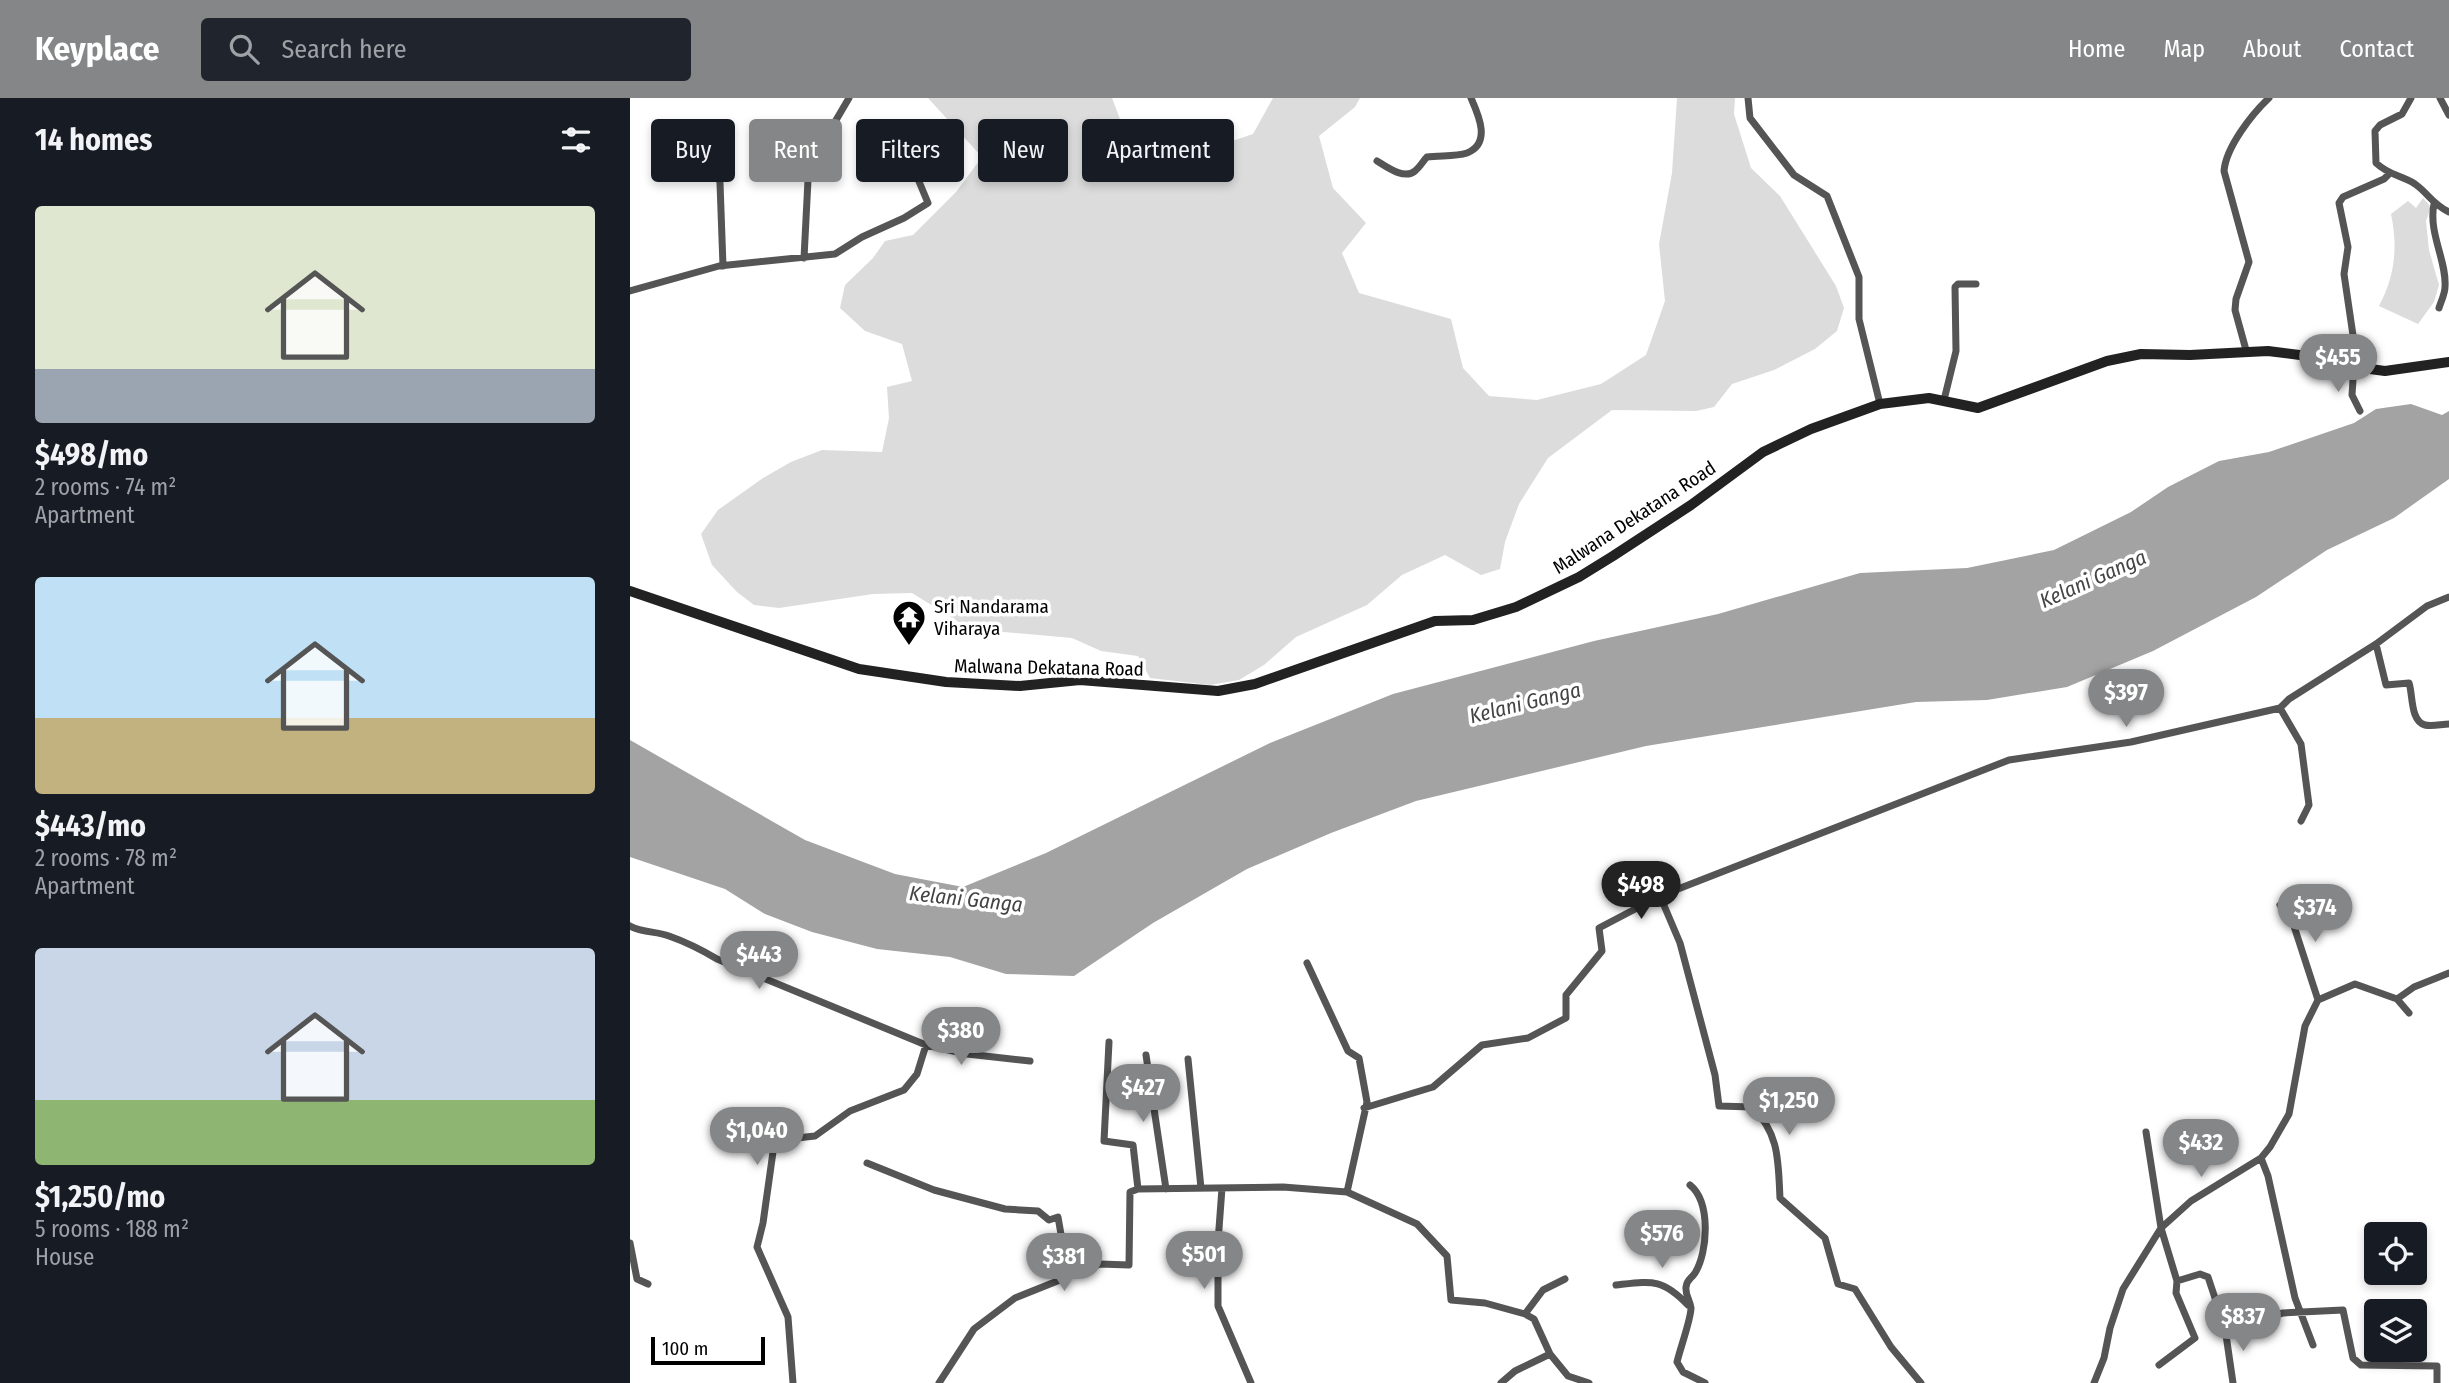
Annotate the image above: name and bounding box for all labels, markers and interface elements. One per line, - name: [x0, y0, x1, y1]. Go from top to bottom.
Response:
- search box: [201, 18, 691, 81]
- text: Keyplace: [35, 29, 159, 69]
- icon: search: [225, 30, 263, 68]
- text: Search here: [281, 34, 407, 65]
- text: Home: [2068, 35, 2125, 63]
- text: Map: [2163, 35, 2205, 63]
- text: About: [2243, 35, 2301, 63]
- text: Contact: [2339, 35, 2414, 63]
- chip: Buy: [651, 119, 735, 182]
- chip: Rent: [749, 119, 842, 182]
- chip: Filters: [856, 119, 964, 182]
- chip: New: [978, 119, 1068, 182]
- chip: Apartment: [1082, 119, 1234, 182]
- icon: filters: [557, 121, 595, 159]
- text: 14 homes: [35, 122, 152, 158]
- icon: home: [252, 252, 378, 378]
- pin: $455: [2297, 334, 2379, 394]
- text: $455: [2315, 343, 2361, 371]
- text: $498/mo: [35, 437, 148, 473]
- street label: Malwana Dekatana Road: [1548, 456, 1720, 579]
- text: 2 rooms · 74 m²: [35, 473, 176, 501]
- text: Apartment: [35, 501, 135, 529]
- water label: Kelani Ganga: [2036, 544, 2150, 614]
- place label: Sri Nandarama Viharaya: [934, 595, 1049, 640]
- temple icon: Sri Nandarama Viharaya: [890, 598, 928, 647]
- icon: home: [252, 623, 378, 749]
- street label: Malwana Dekatana Road: [954, 654, 1144, 681]
- pin: $397: [2085, 670, 2167, 729]
- water label: Kelani Ganga: [1467, 677, 1583, 729]
- text: $397: [2104, 678, 2148, 706]
- text: $443/mo: [35, 808, 146, 844]
- text: 2 rooms · 78 m²: [35, 844, 177, 872]
- pin: $498: [1600, 862, 1682, 921]
- text: $498: [1618, 870, 1664, 898]
- text: Apartment: [35, 872, 135, 900]
- water label: Kelani Ganga: [908, 880, 1024, 918]
- pin: $374: [2274, 884, 2356, 944]
- text: $374: [2293, 893, 2337, 921]
- pin: $443: [718, 932, 800, 991]
- text: $443: [736, 940, 782, 968]
- icon: home: [252, 994, 378, 1120]
- pin: $380: [920, 1007, 1002, 1067]
- text: $380: [937, 1016, 985, 1044]
- pin: $427: [1102, 1065, 1184, 1124]
- text: $427: [1121, 1073, 1165, 1101]
- pin: $1,250: [1732, 1077, 1846, 1137]
- text: $1,250: [1759, 1086, 1819, 1114]
- pin: $1,040: [700, 1108, 814, 1167]
- text: $1,040: [726, 1116, 788, 1144]
- pin: $432: [2160, 1119, 2242, 1179]
- text: $432: [2179, 1128, 2223, 1156]
- text: $1,250/mo: [35, 1179, 165, 1215]
- pin: $576: [1621, 1210, 1703, 1270]
- text: 5 rooms · 188 m²: [35, 1215, 189, 1243]
- text: $576: [1640, 1219, 1684, 1247]
- map controls: [2364, 1222, 2427, 1362]
- button: locate: [2364, 1222, 2427, 1285]
- pin: $501: [1163, 1232, 1245, 1291]
- pin: $381: [1023, 1234, 1105, 1293]
- text: $501: [1182, 1240, 1226, 1268]
- text: $381: [1042, 1242, 1086, 1270]
- text: House: [35, 1243, 94, 1271]
- pin: $837: [2202, 1294, 2284, 1353]
- button: layers: [2364, 1299, 2427, 1362]
- text: $837: [2221, 1302, 2265, 1330]
- scale bar: [651, 1334, 765, 1366]
- text: 100 m: [662, 1337, 708, 1360]

